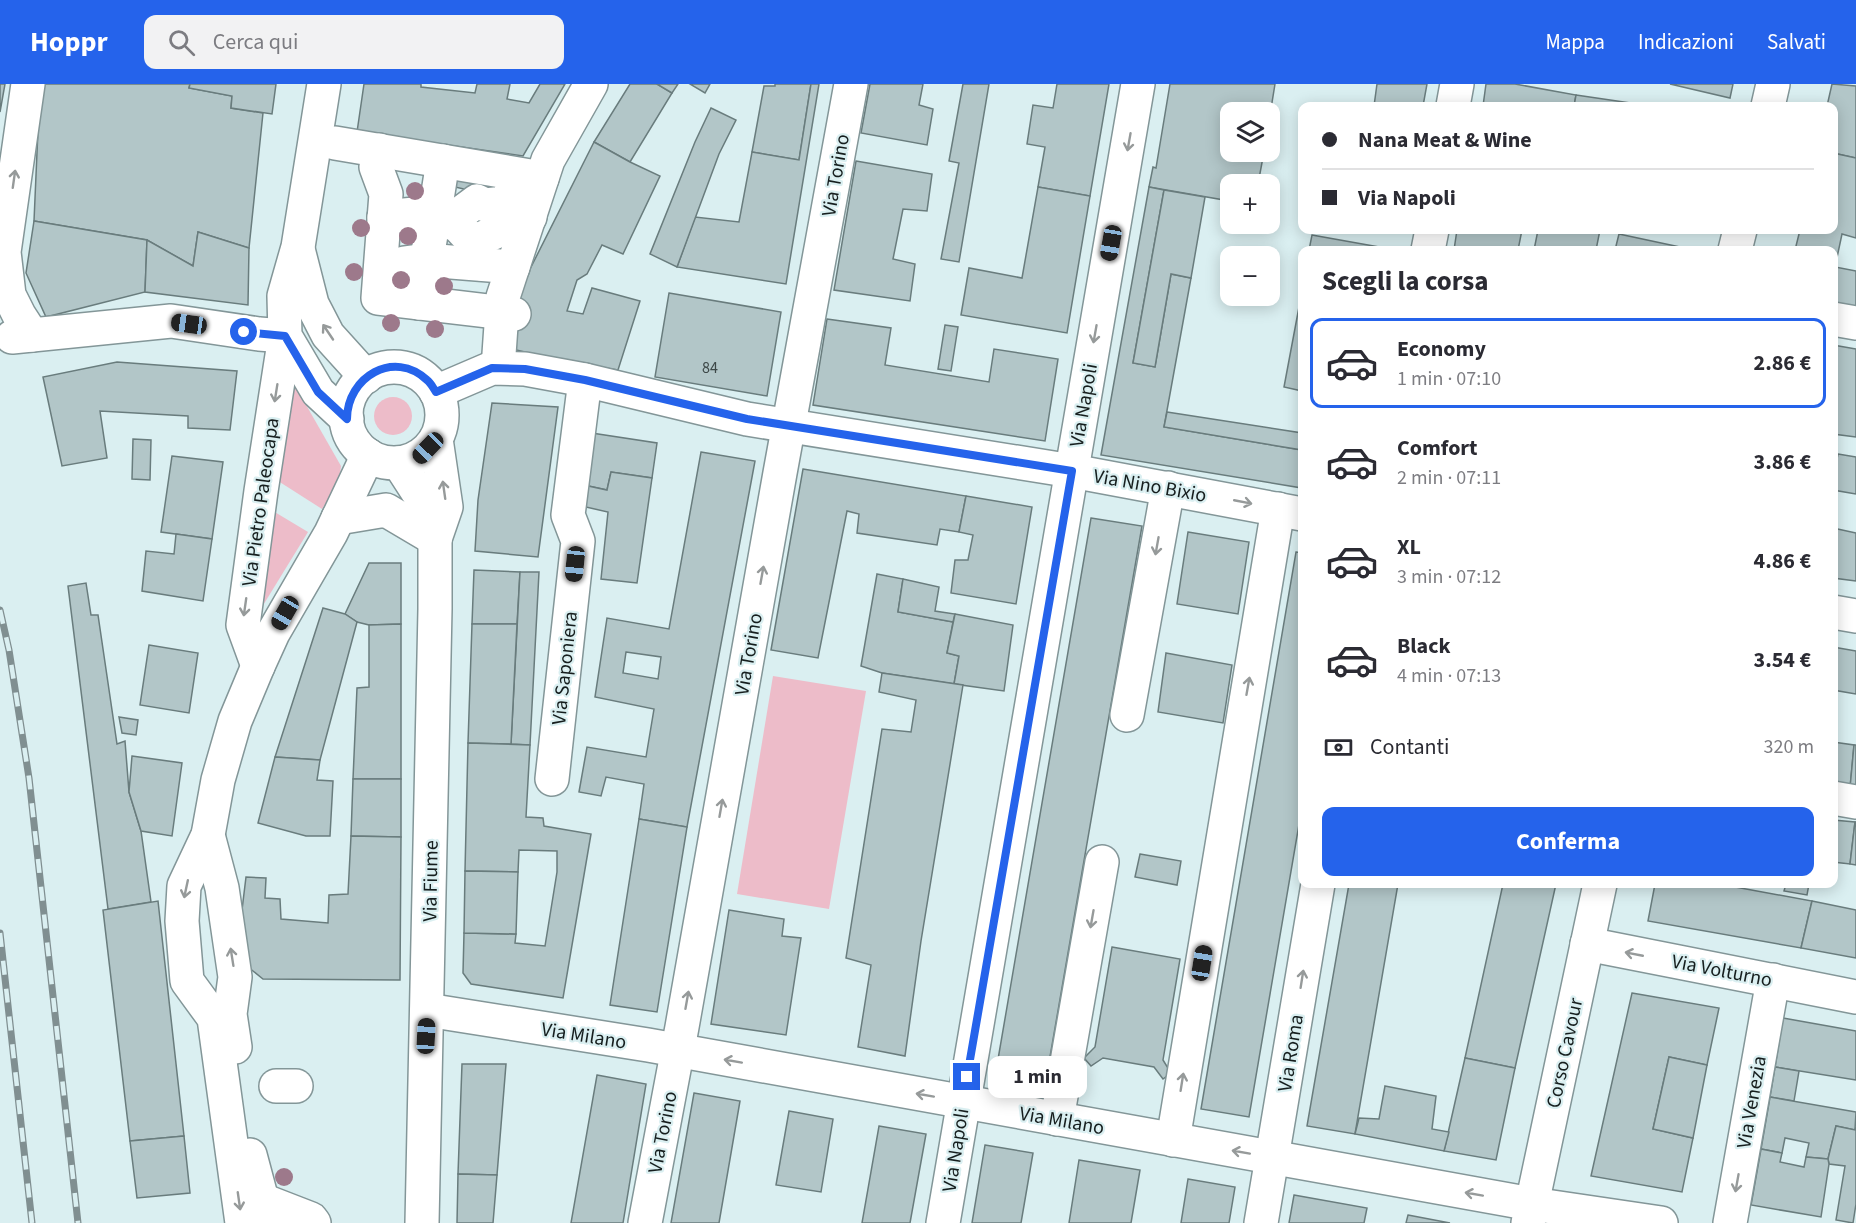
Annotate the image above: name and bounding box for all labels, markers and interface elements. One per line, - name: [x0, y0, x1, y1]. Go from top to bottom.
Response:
- search box: [144, 15, 564, 69]
- text: Hoppr: [30, 22, 108, 62]
- icon: search: [165, 26, 198, 59]
- text: Cerca qui: [213, 26, 298, 58]
- text: Mappa: [1546, 27, 1605, 57]
- text: Indicazioni: [1638, 27, 1734, 57]
- text: Salvati: [1767, 27, 1826, 57]
- map controls: [1220, 102, 1280, 306]
- button: layers: [1220, 102, 1280, 162]
- text: Nana Meat & Wine: [1358, 124, 1532, 156]
- one-way arrow: [1123, 131, 1134, 151]
- street label: Via Torino: [815, 132, 857, 219]
- one-way arrow: [9, 169, 20, 189]
- button: +: [1220, 174, 1280, 234]
- text: Via Napoli: [1358, 182, 1456, 214]
- car: [1099, 224, 1123, 262]
- button: −: [1220, 246, 1280, 306]
- text: Scegli la corsa: [1322, 262, 1489, 301]
- car: [170, 313, 208, 335]
- route start: [230, 318, 257, 345]
- one-way arrow: [1090, 323, 1101, 343]
- one-way arrow: [322, 325, 334, 341]
- text: Economy: [1397, 333, 1486, 365]
- icon: car: [1325, 336, 1379, 390]
- text: 2.86 €: [1754, 347, 1811, 379]
- house number: 84: [702, 357, 718, 379]
- street label: Via Napoli: [1063, 361, 1105, 449]
- text: 1 min · 07:10: [1397, 365, 1501, 393]
- one-way arrow: [271, 383, 282, 403]
- street label: Via Pietro Paleocapa: [235, 416, 287, 588]
- car: [409, 429, 447, 467]
- text: Comfort: [1397, 432, 1478, 464]
- icon: car: [1325, 435, 1379, 489]
- text: 3.86 €: [1754, 446, 1811, 478]
- street label: Via Nino Bixio: [1091, 462, 1209, 510]
- text: 2 min · 07:11: [1397, 464, 1501, 492]
- one-way arrow: [438, 481, 449, 500]
- one-way arrow: [1232, 497, 1252, 508]
- text: XL: [1397, 531, 1421, 563]
- icon: car: [1325, 534, 1379, 588]
- one-way arrow: [1151, 536, 1162, 555]
- car: [564, 545, 586, 583]
- text: 4.86 €: [1754, 545, 1811, 577]
- text: 3 min · 07:12: [1397, 563, 1501, 591]
- one-way arrow: [757, 566, 768, 585]
- car: [268, 593, 302, 633]
- one-way arrow: [240, 597, 251, 617]
- street label: Via Saponiera: [545, 610, 585, 726]
- street label: Via Torino: [728, 611, 770, 698]
- text: Black: [1397, 630, 1451, 662]
- icon: car: [1325, 633, 1379, 687]
- text: 3.54 €: [1754, 644, 1811, 676]
- text: 4 min · 07:13: [1397, 662, 1501, 690]
- one-way arrow: [1243, 676, 1254, 696]
- icon: cash: [1322, 731, 1355, 764]
- text: Contanti: [1370, 731, 1449, 763]
- text: 320 m: [1764, 733, 1814, 761]
- one-way arrow: [715, 799, 726, 819]
- button: Conferma: [1322, 807, 1814, 876]
- street label: Via Fiume: [416, 840, 446, 922]
- one-way arrow: [180, 879, 191, 898]
- one-way arrow: [1086, 909, 1097, 929]
- car: [1190, 944, 1214, 982]
- one-way arrow: [227, 947, 238, 967]
- one-way arrow: [1624, 948, 1644, 959]
- street label: Via Volturno: [1669, 948, 1774, 994]
- one-way arrow: [1297, 970, 1308, 989]
- one-way arrow: [682, 991, 693, 1011]
- street label: Corso Cavour: [1540, 996, 1590, 1111]
- street label: Via Roma: [1271, 1012, 1311, 1094]
- street label: Via Milano: [539, 1015, 628, 1057]
- car: [416, 1018, 436, 1054]
- street label: Via Venezia: [1730, 1054, 1774, 1151]
- one-way arrow: [724, 1055, 743, 1066]
- callout: 1 min: [988, 1056, 1087, 1098]
- route end: [953, 1063, 980, 1090]
- text: 1 min: [1013, 1063, 1062, 1091]
- one-way arrow: [1177, 1073, 1188, 1093]
- street label: Via Torino: [641, 1089, 685, 1176]
- one-way arrow: [916, 1089, 935, 1100]
- street label: Via Milano: [1017, 1100, 1106, 1142]
- street label: Via Napoli: [936, 1106, 976, 1194]
- one-way arrow: [1231, 1146, 1251, 1157]
- one-way arrow: [1731, 1172, 1742, 1192]
- one-way arrow: [1465, 1188, 1484, 1199]
- one-way arrow: [233, 1191, 244, 1211]

